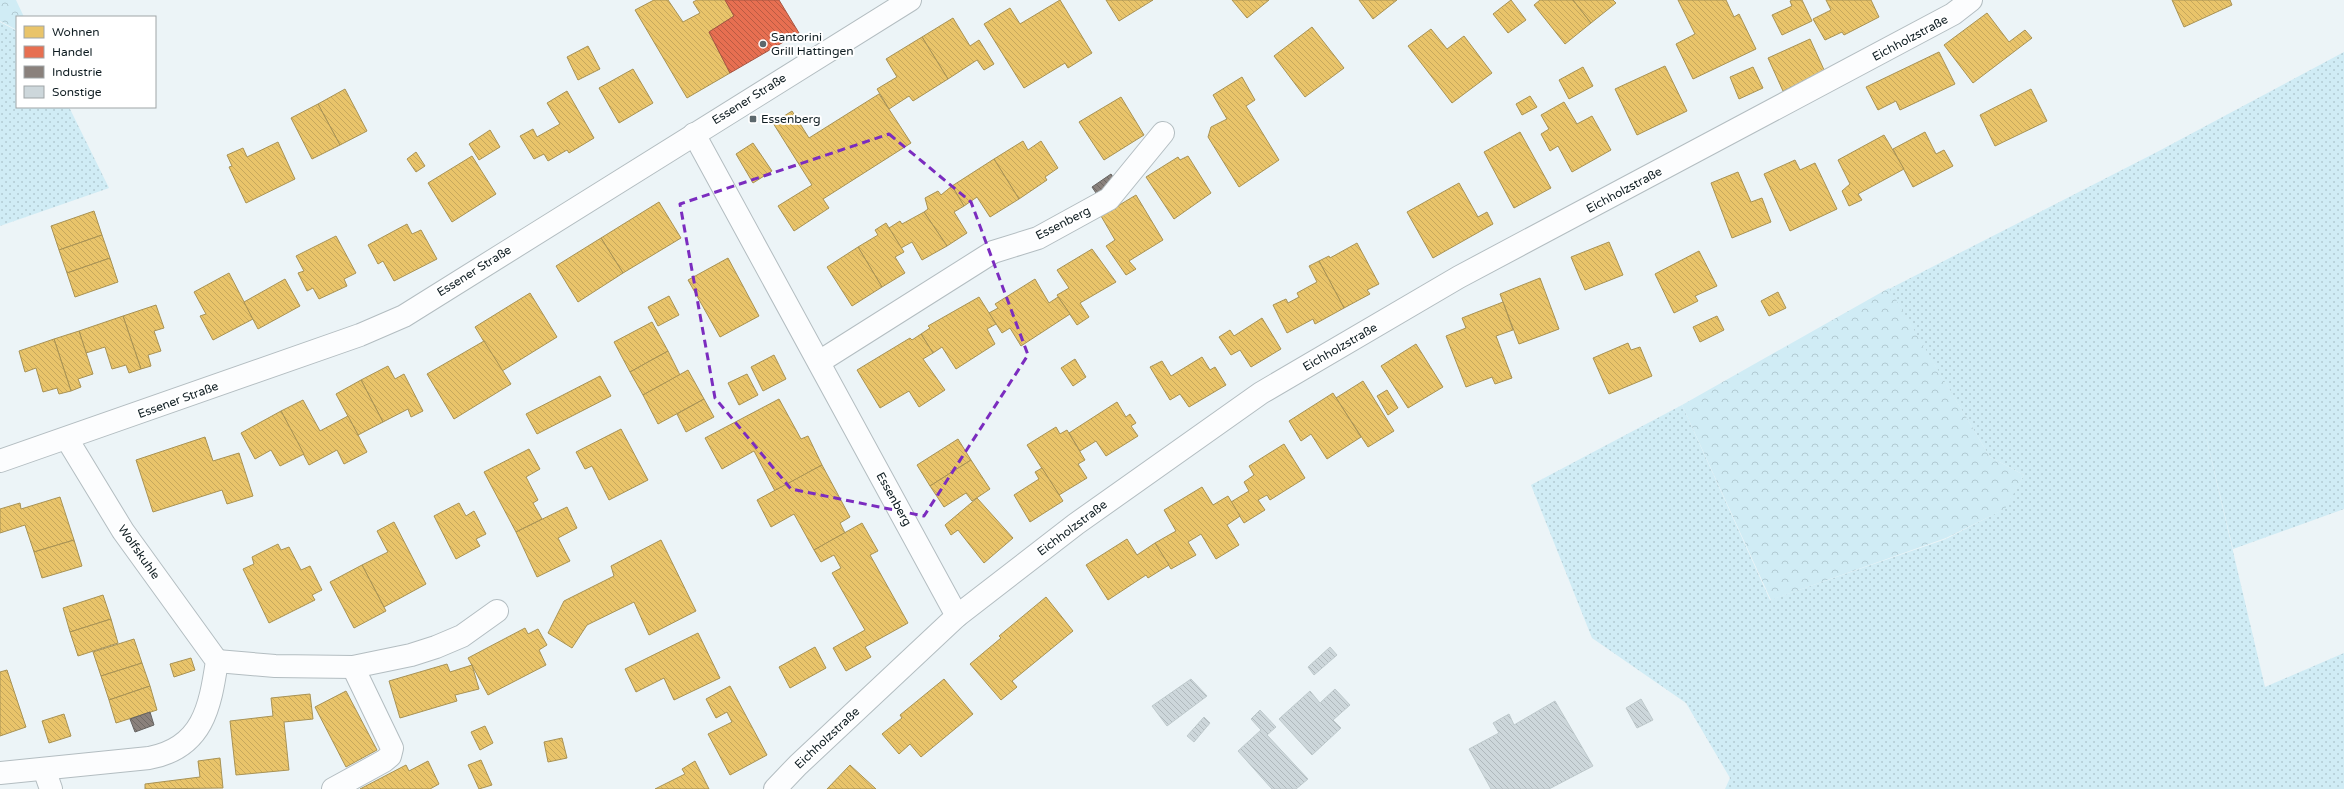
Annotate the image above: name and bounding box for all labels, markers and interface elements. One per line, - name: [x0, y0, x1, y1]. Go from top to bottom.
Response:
- street label: Eichholzstraße: [1870, 12, 1950, 64]
- legend: [16, 16, 156, 108]
- text: Wohnen: [52, 25, 100, 39]
- place label: Santorini Grill Hattingen: [771, 30, 854, 58]
- marker: Santorini Grill Hattingen: [758, 39, 768, 49]
- text: Handel: [52, 45, 92, 59]
- text: Industrie: [52, 65, 102, 79]
- street label: Essener Straße: [709, 70, 789, 127]
- text: Sonstige: [52, 85, 102, 99]
- place label: Essenberg: [761, 112, 821, 126]
- marker: Essenberg: [748, 114, 758, 124]
- street label: Eichholzstraße: [1584, 164, 1664, 216]
- street label: Essenberg: [1033, 203, 1093, 243]
- street label: Essener Straße: [434, 242, 514, 299]
- street label: Eichholzstraße: [1300, 320, 1380, 374]
- street label: Essener Straße: [136, 379, 220, 421]
- street label: Essenberg: [873, 470, 915, 528]
- street label: Eichholzstraße: [1034, 497, 1110, 559]
- street label: Wolfskuhle: [115, 522, 163, 582]
- street label: Eichholzstraße: [792, 704, 863, 772]

